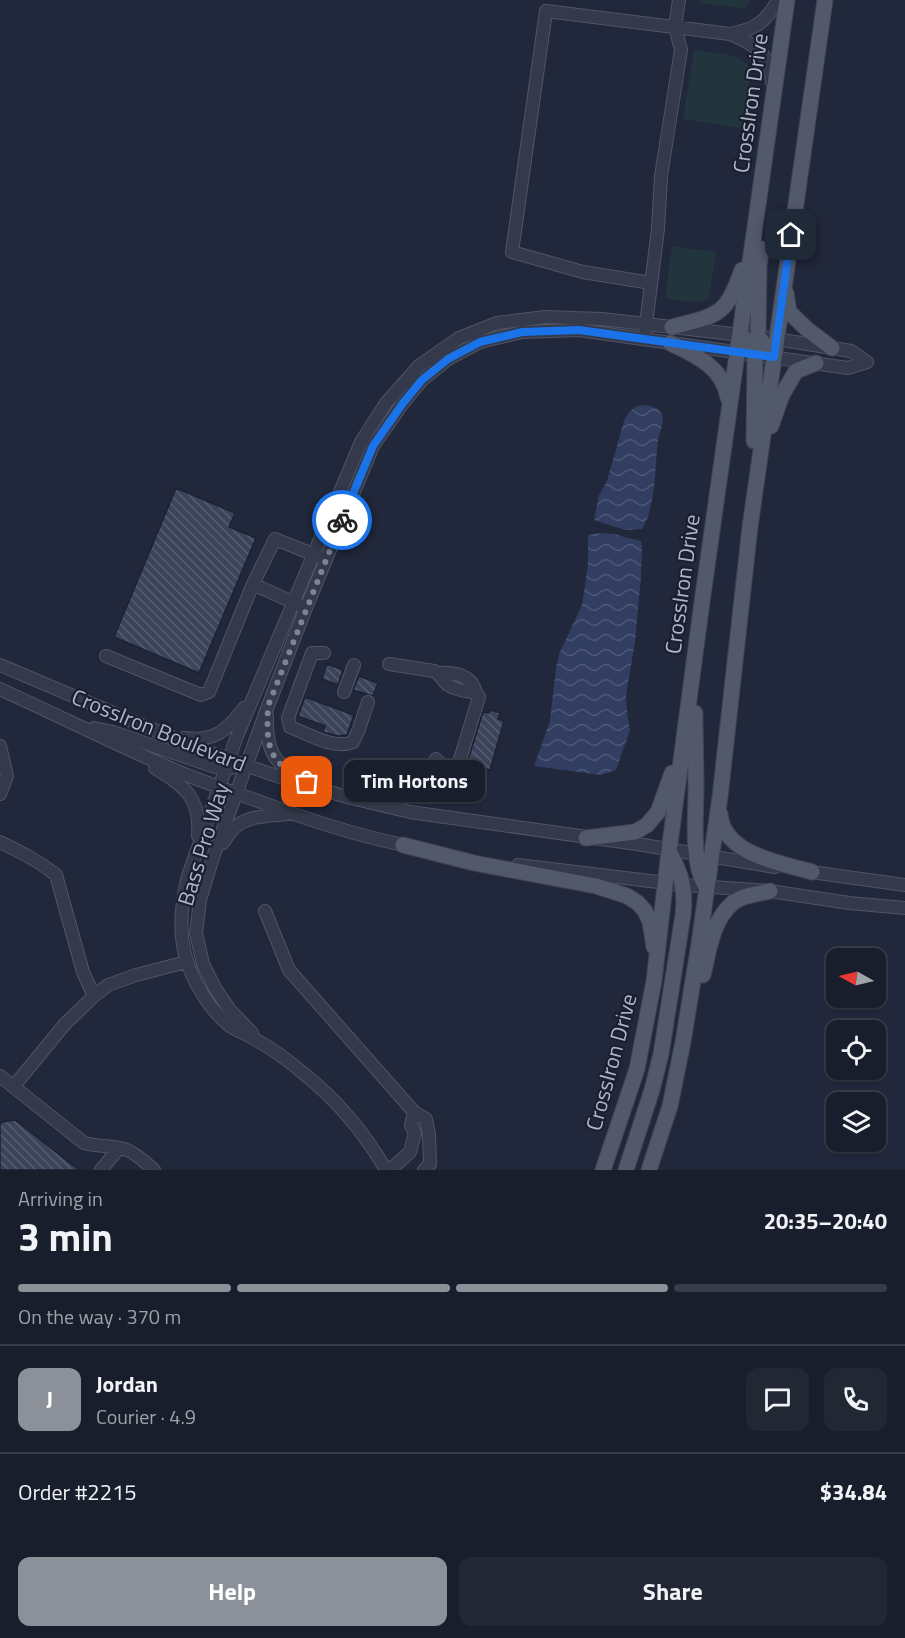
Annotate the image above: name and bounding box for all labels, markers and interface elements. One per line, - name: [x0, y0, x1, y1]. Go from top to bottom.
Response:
- street label: CrossIron Drive: [723, 31, 777, 175]
- pin: [765, 209, 816, 260]
- icon: home: [774, 218, 807, 251]
- courier: [312, 490, 372, 550]
- icon: bike: [326, 504, 359, 537]
- street label: CrossIron Drive: [655, 512, 709, 656]
- street label: CrossIron Boulevard: [67, 679, 251, 781]
- pin: [281, 756, 332, 807]
- callout: Tim Hortons: [343, 761, 484, 803]
- icon: bag: [290, 765, 323, 798]
- text: Tim Hortons: [361, 765, 468, 796]
- street label: Bass Pro Way: [168, 778, 238, 910]
- north arrow: [826, 948, 886, 1008]
- map controls: [826, 948, 886, 1152]
- street label: CrossIron Drive: [576, 990, 646, 1134]
- button: locate: [826, 1020, 886, 1080]
- button: layers: [826, 1092, 886, 1152]
- text: Arriving in: [18, 1183, 103, 1214]
- text: 20:35–20:40: [764, 1204, 887, 1238]
- text: 3 min: [18, 1207, 113, 1266]
- text: On the way · 370 m: [18, 1301, 181, 1332]
- text: Jordan: [96, 1367, 158, 1401]
- button: chat: [746, 1368, 809, 1431]
- button: phone: [824, 1368, 887, 1431]
- text: J: [46, 1382, 53, 1416]
- text: Courier · 4.9: [96, 1401, 196, 1432]
- text: Order #2215: [18, 1475, 137, 1509]
- text: $34.84: [820, 1475, 887, 1509]
- button: Help: [18, 1557, 447, 1626]
- button: Share: [459, 1557, 887, 1626]

